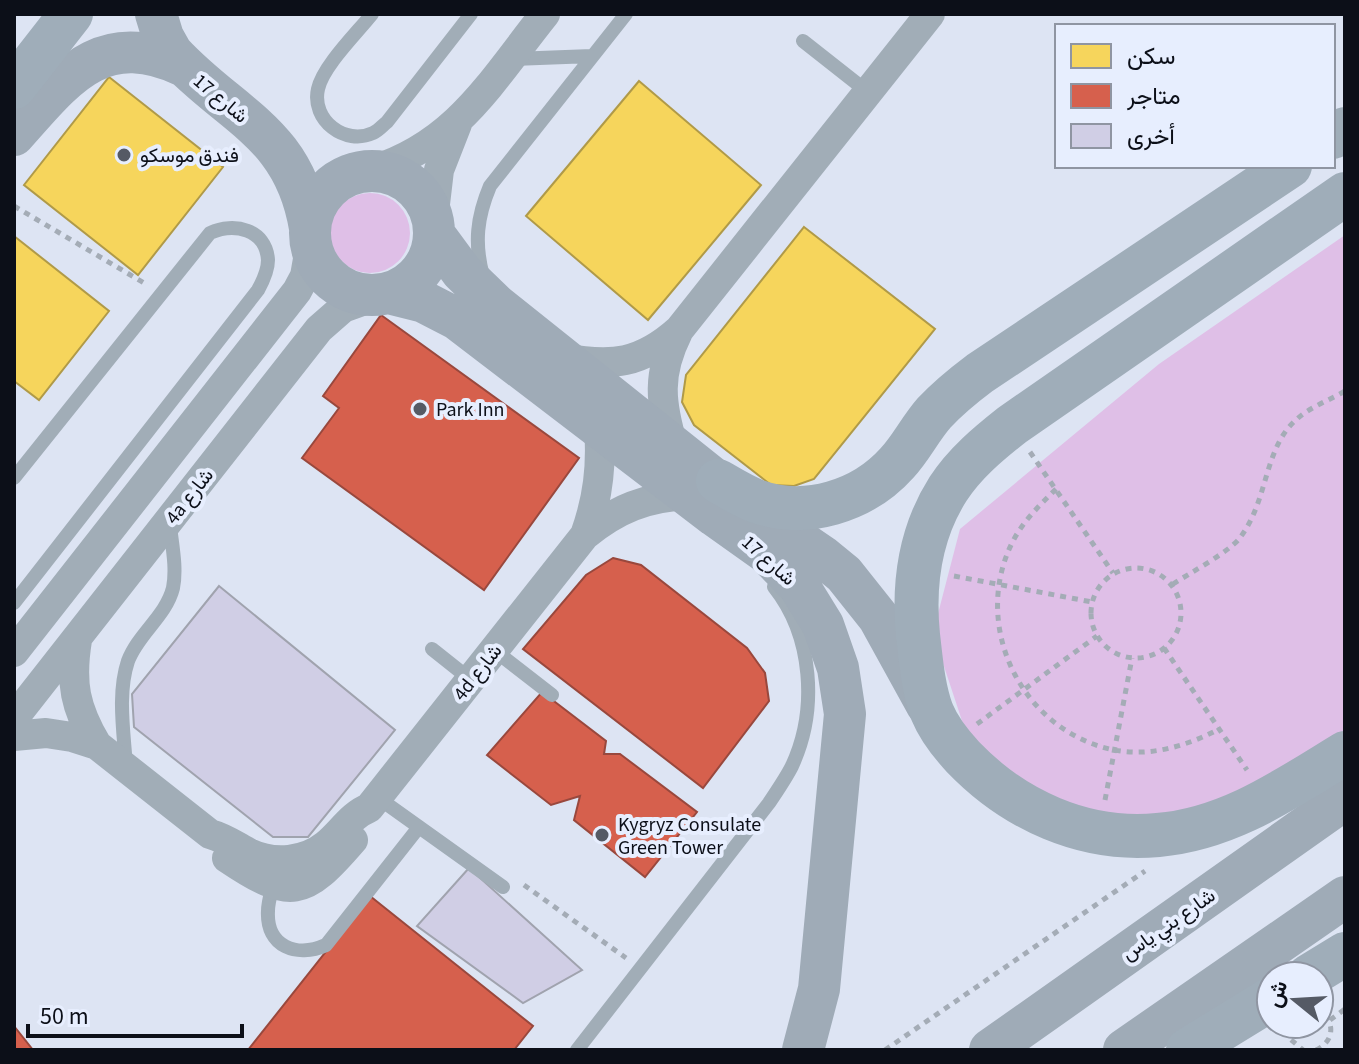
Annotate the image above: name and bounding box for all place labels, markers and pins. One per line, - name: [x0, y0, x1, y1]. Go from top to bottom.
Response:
- place label: فندق موسكو: [140, 142, 239, 170]
- marker: فندق موسكو: [115, 146, 133, 164]
- place label: Park Inn: [436, 396, 505, 424]
- marker: Park Inn: [411, 400, 429, 418]
- place label: Kygryz Consulate Green Tower: [618, 811, 761, 862]
- marker: Kygryz Consulate Green Tower: [593, 826, 611, 844]

